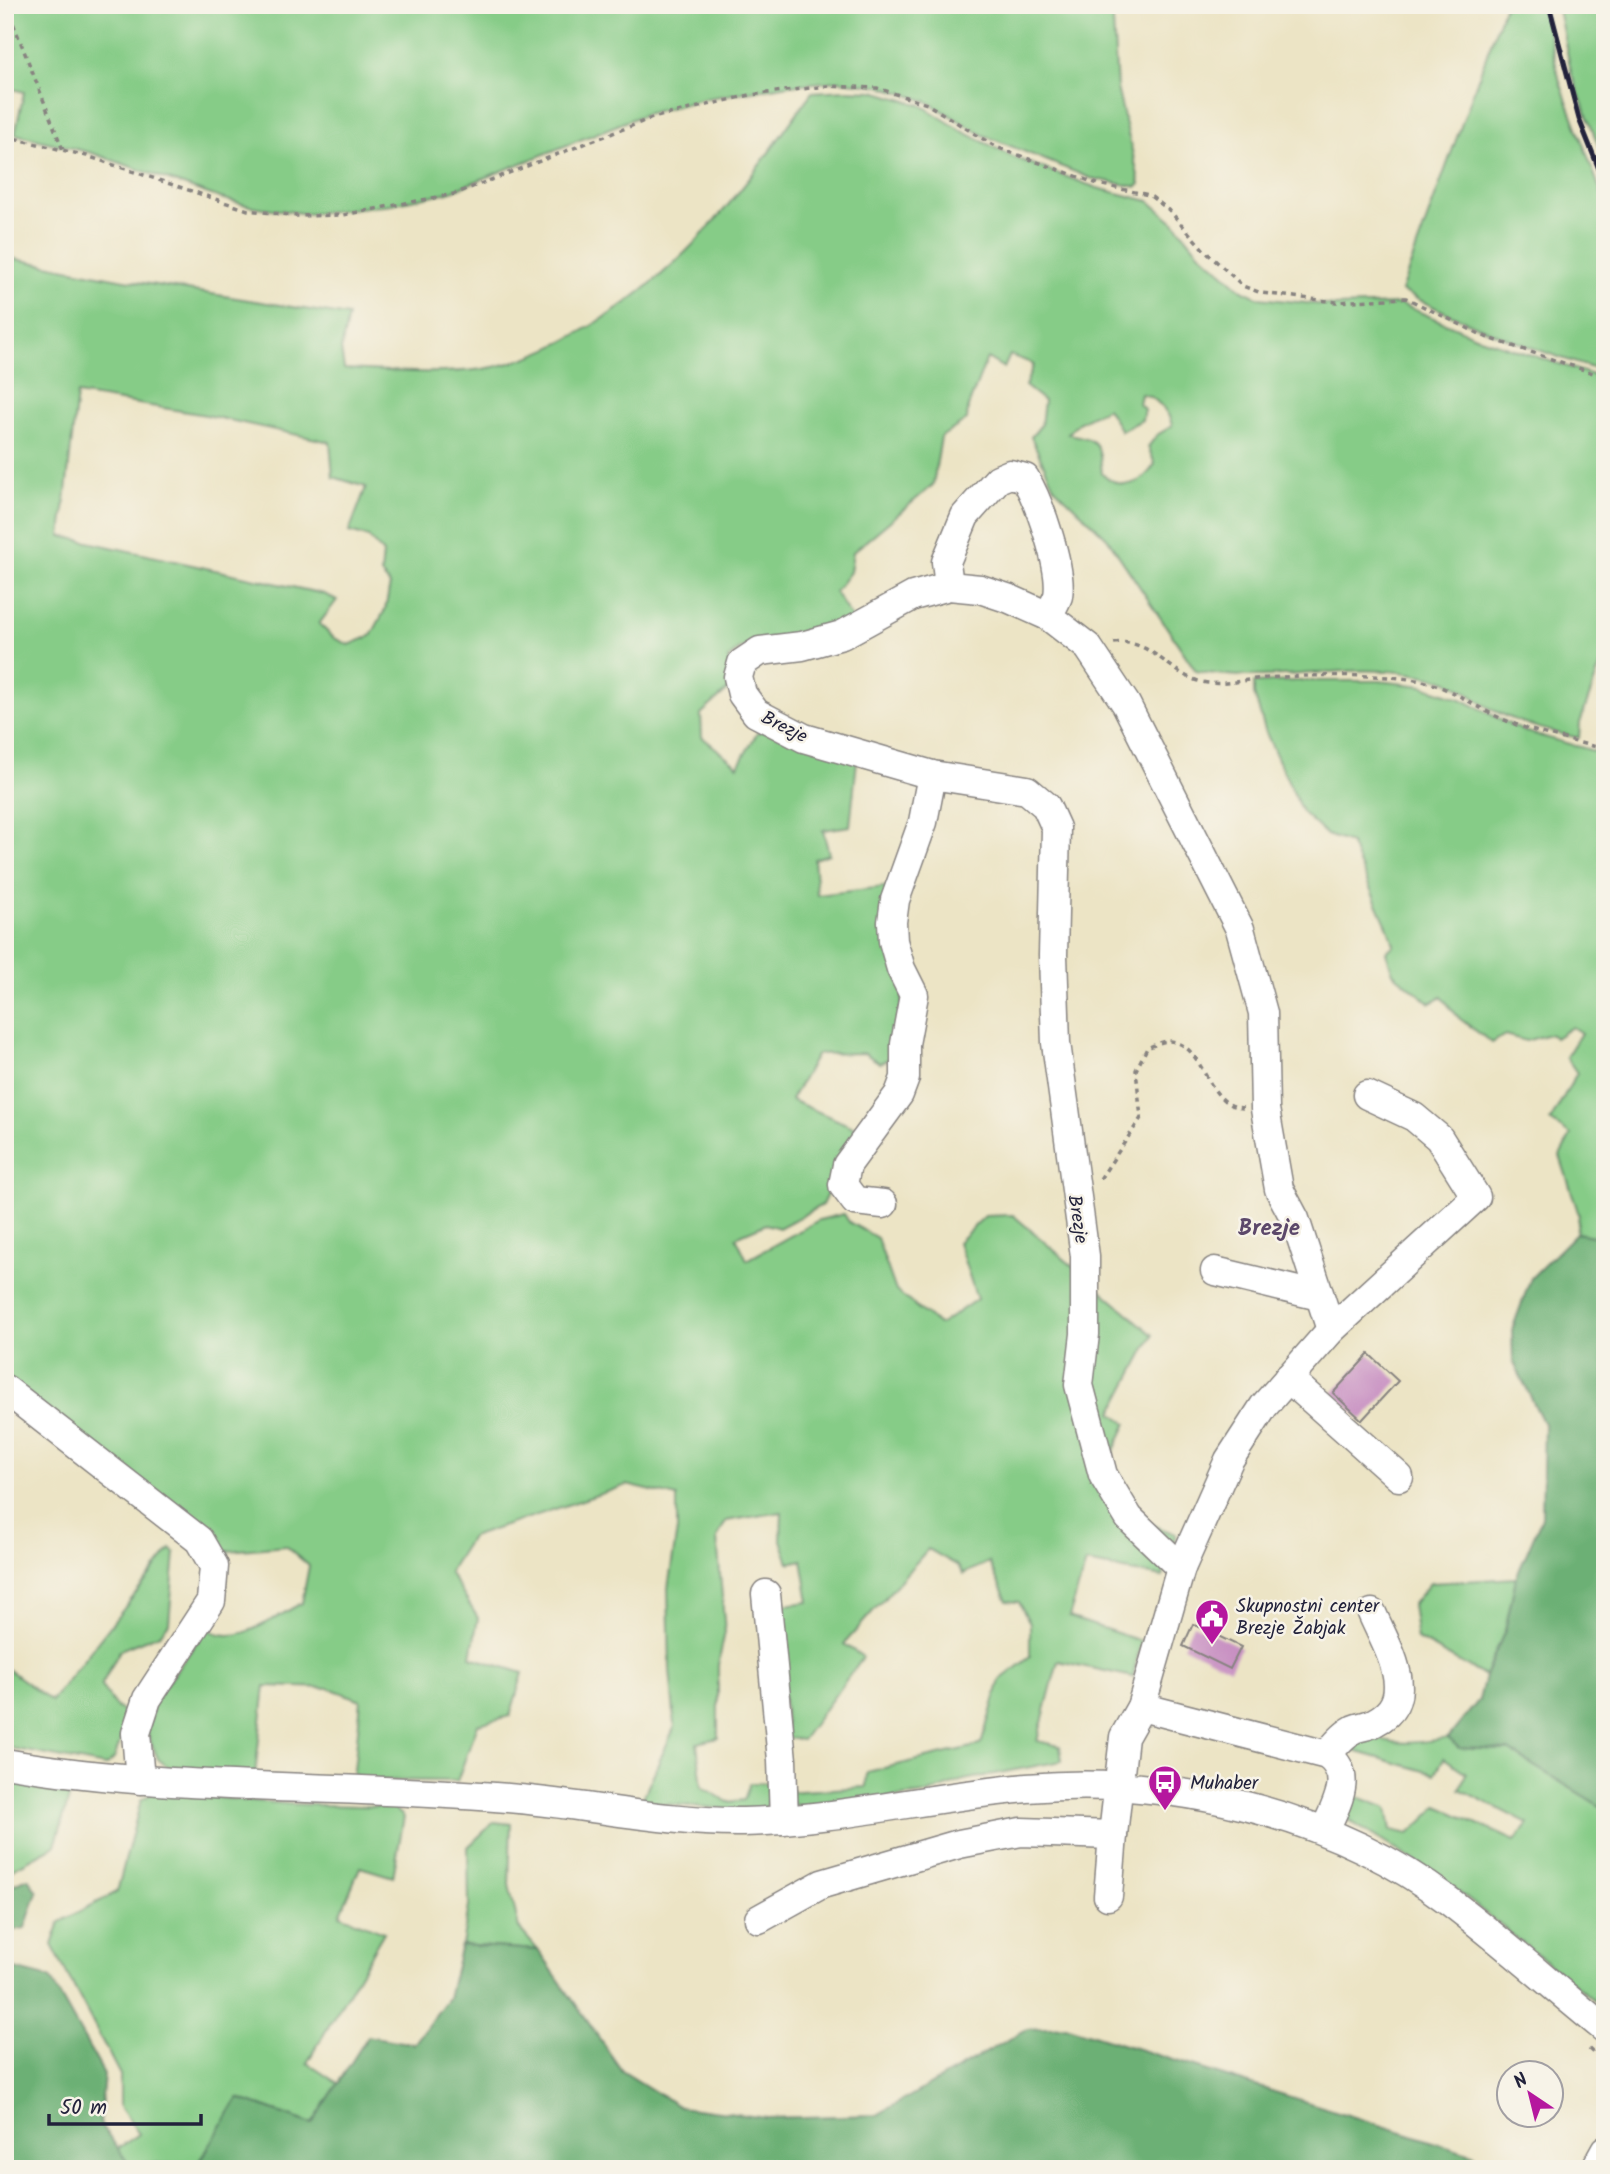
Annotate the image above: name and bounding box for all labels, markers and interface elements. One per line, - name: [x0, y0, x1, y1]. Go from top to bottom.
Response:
- street label: Brezje: [756, 704, 813, 752]
- street label: Brezje: [1058, 1193, 1096, 1246]
- district label: Brezje: [1238, 1211, 1300, 1247]
- place label: Skupnostni center Brezje Žabjak: [1236, 1592, 1381, 1644]
- public building icon: Skupnostni center Brezje Žabjak: [1193, 1597, 1231, 1646]
- bus stop icon: Muhaber: [1146, 1763, 1184, 1812]
- place label: Muhaber: [1190, 1769, 1260, 1799]
- north arrow: [1494, 2058, 1564, 2128]
- text: N: [1508, 2066, 1535, 2097]
- scale bar: [49, 2083, 201, 2127]
- text: 50 m: [60, 2092, 107, 2125]

